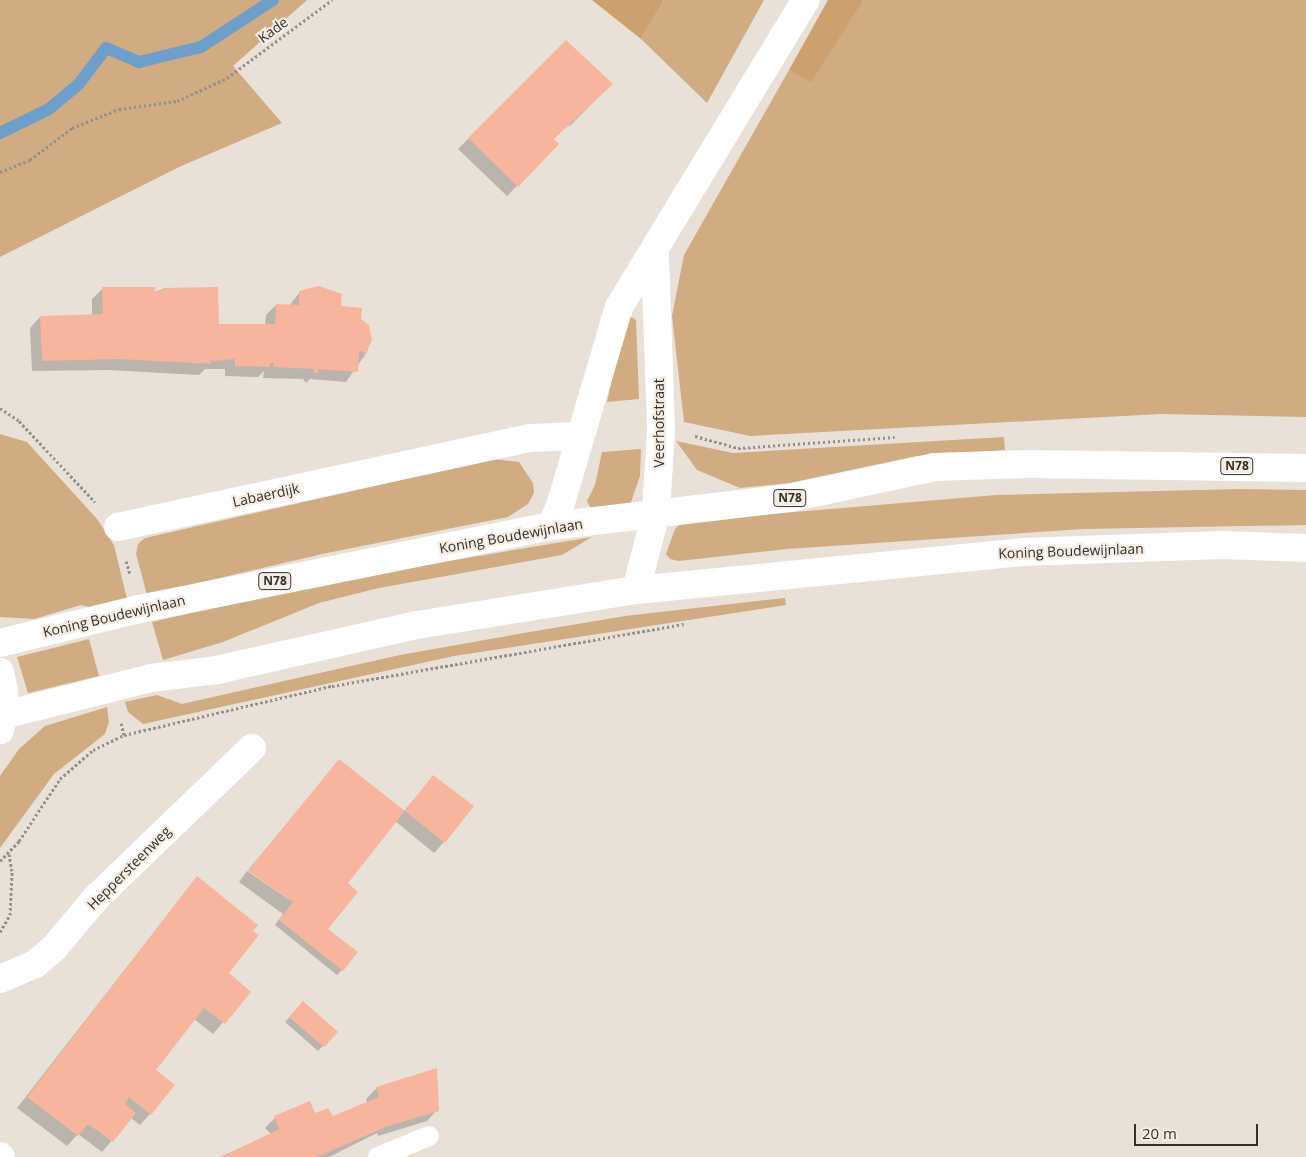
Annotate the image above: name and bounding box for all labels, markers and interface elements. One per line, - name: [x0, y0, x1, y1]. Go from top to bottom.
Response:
- street label: Kade: [255, 14, 291, 46]
- street label: Veerhofstraat: [651, 378, 667, 468]
- road number: N78: [1220, 456, 1254, 476]
- street label: Labaerdijk: [231, 480, 301, 510]
- road number: N78: [772, 488, 808, 508]
- street label: Koning Boudewijnlaan: [438, 515, 584, 557]
- street label: Koning Boudewijnlaan: [998, 540, 1144, 562]
- road number: N78: [258, 572, 292, 590]
- street label: Koning Boudewijnlaan: [41, 591, 187, 641]
- street label: Heppersteenweg: [84, 823, 174, 913]
- scale bar: [1136, 1114, 1260, 1146]
- text: 20 m: [1142, 1123, 1177, 1143]

